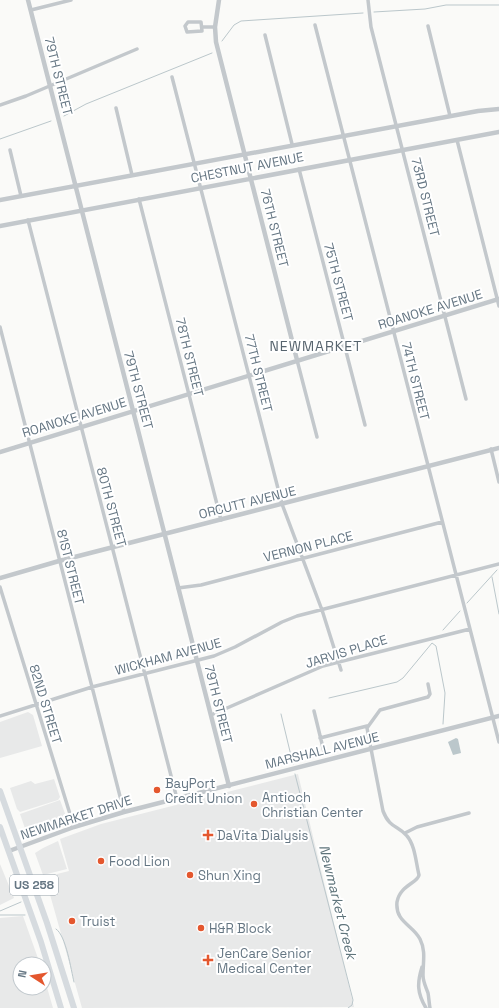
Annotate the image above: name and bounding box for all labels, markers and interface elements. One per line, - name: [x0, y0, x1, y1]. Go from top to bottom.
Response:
- street label: 79TH STREET: [41, 35, 77, 118]
- street label: CHESTNUT AVENUE: [189, 148, 305, 187]
- street label: 73RD STREET: [407, 156, 444, 239]
- street label: 76TH STREET: [257, 187, 293, 270]
- street label: 75TH STREET: [320, 241, 357, 323]
- street label: ROANOKE AVENUE: [376, 286, 484, 333]
- street label: 78TH STREET: [172, 316, 208, 399]
- street label: 77TH STREET: [241, 332, 277, 414]
- district label: NEWMARKET: [270, 337, 362, 355]
- street label: 74TH STREET: [398, 340, 434, 422]
- street label: 79TH STREET: [120, 349, 157, 432]
- street label: ROANOKE AVENUE: [20, 394, 128, 441]
- street label: 80TH STREET: [93, 465, 130, 549]
- street label: ORCUTT AVENUE: [197, 482, 297, 523]
- street label: 81ST STREET: [53, 527, 88, 607]
- street label: VERNON PLACE: [262, 527, 355, 566]
- street label: JARVIS PLACE: [303, 631, 389, 672]
- street label: WICKHAM AVENUE: [113, 634, 223, 679]
- street label: 82ND STREET: [25, 662, 66, 746]
- street label: 79TH STREET: [201, 663, 237, 746]
- street label: MARSHALL AVENUE: [263, 728, 381, 773]
- place label: BayPort Credit Union: [165, 775, 242, 807]
- marker: BayPort Credit Union: [152, 785, 162, 795]
- place label: Antioch Christian Center: [262, 789, 363, 821]
- street label: NEWMARKET DRIVE: [18, 791, 134, 844]
- marker: Antioch Christian Center: [249, 799, 259, 809]
- place label: DaVita Dialysis: [217, 827, 309, 844]
- marker: DaVita Dialysis: [202, 829, 214, 841]
- water label: Newmarket Creek: [315, 843, 361, 963]
- place label: Food Lion: [109, 853, 170, 870]
- marker: Food Lion: [96, 856, 106, 866]
- place label: Shun Xing: [198, 867, 261, 884]
- marker: Shun Xing: [185, 870, 195, 880]
- road number: US 258: [10, 875, 58, 895]
- place label: Truist: [80, 913, 115, 930]
- marker: Truist: [67, 916, 77, 926]
- place label: H&R Block: [209, 920, 272, 937]
- marker: H&R Block: [196, 923, 206, 933]
- place label: JenCare Senior Medical Center: [217, 945, 312, 977]
- marker: JenCare Senior Medical Center: [202, 954, 214, 966]
- north arrow: [12, 956, 52, 996]
- text: N: [15, 969, 30, 979]

